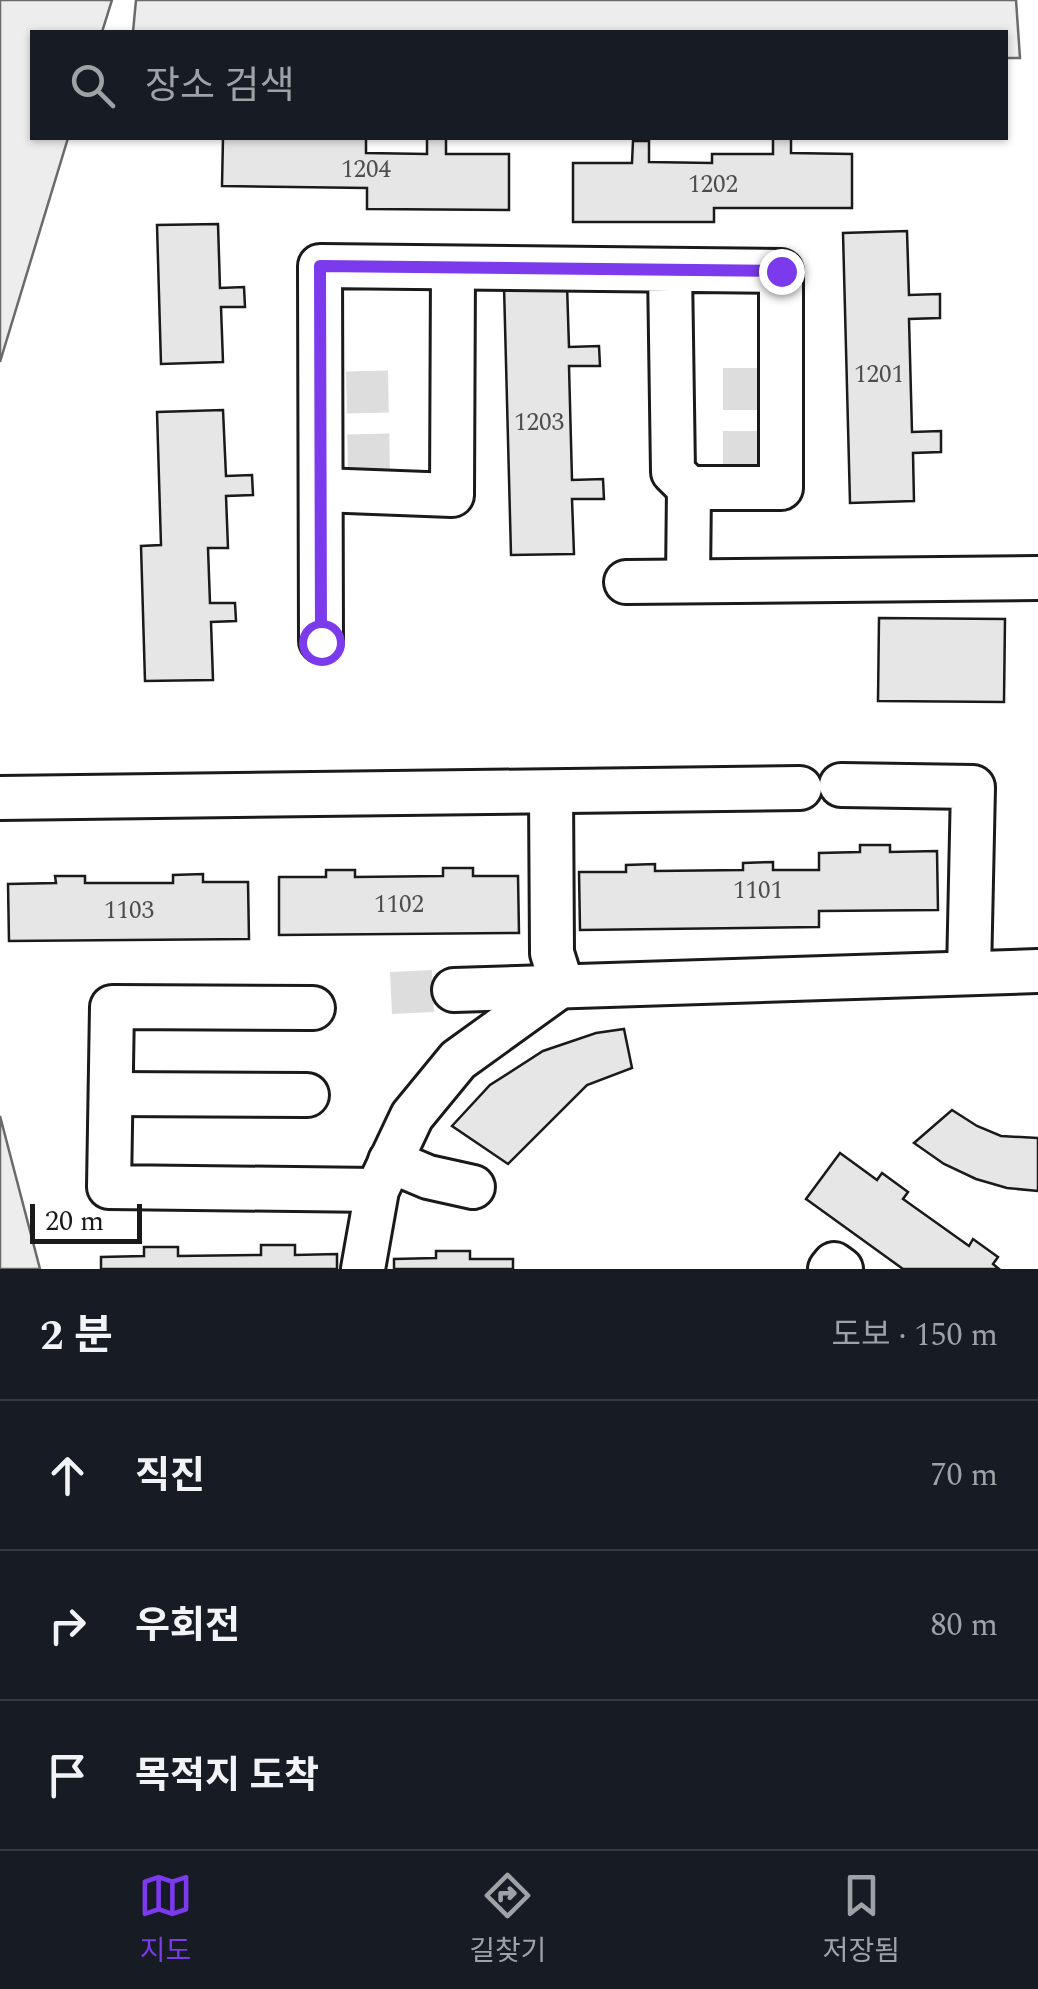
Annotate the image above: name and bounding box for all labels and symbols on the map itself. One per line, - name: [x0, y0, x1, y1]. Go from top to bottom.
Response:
- house number: 1204: [341, 151, 391, 189]
- house number: 1202: [688, 166, 738, 204]
- route end: [759, 249, 805, 295]
- house number: 1201: [854, 356, 904, 394]
- house number: 1203: [514, 404, 564, 442]
- route start: [299, 620, 345, 666]
- house number: 1101: [733, 872, 783, 910]
- house number: 1102: [374, 886, 424, 924]
- house number: 1103: [104, 892, 154, 930]
- scale bar: [30, 1199, 142, 1244]

